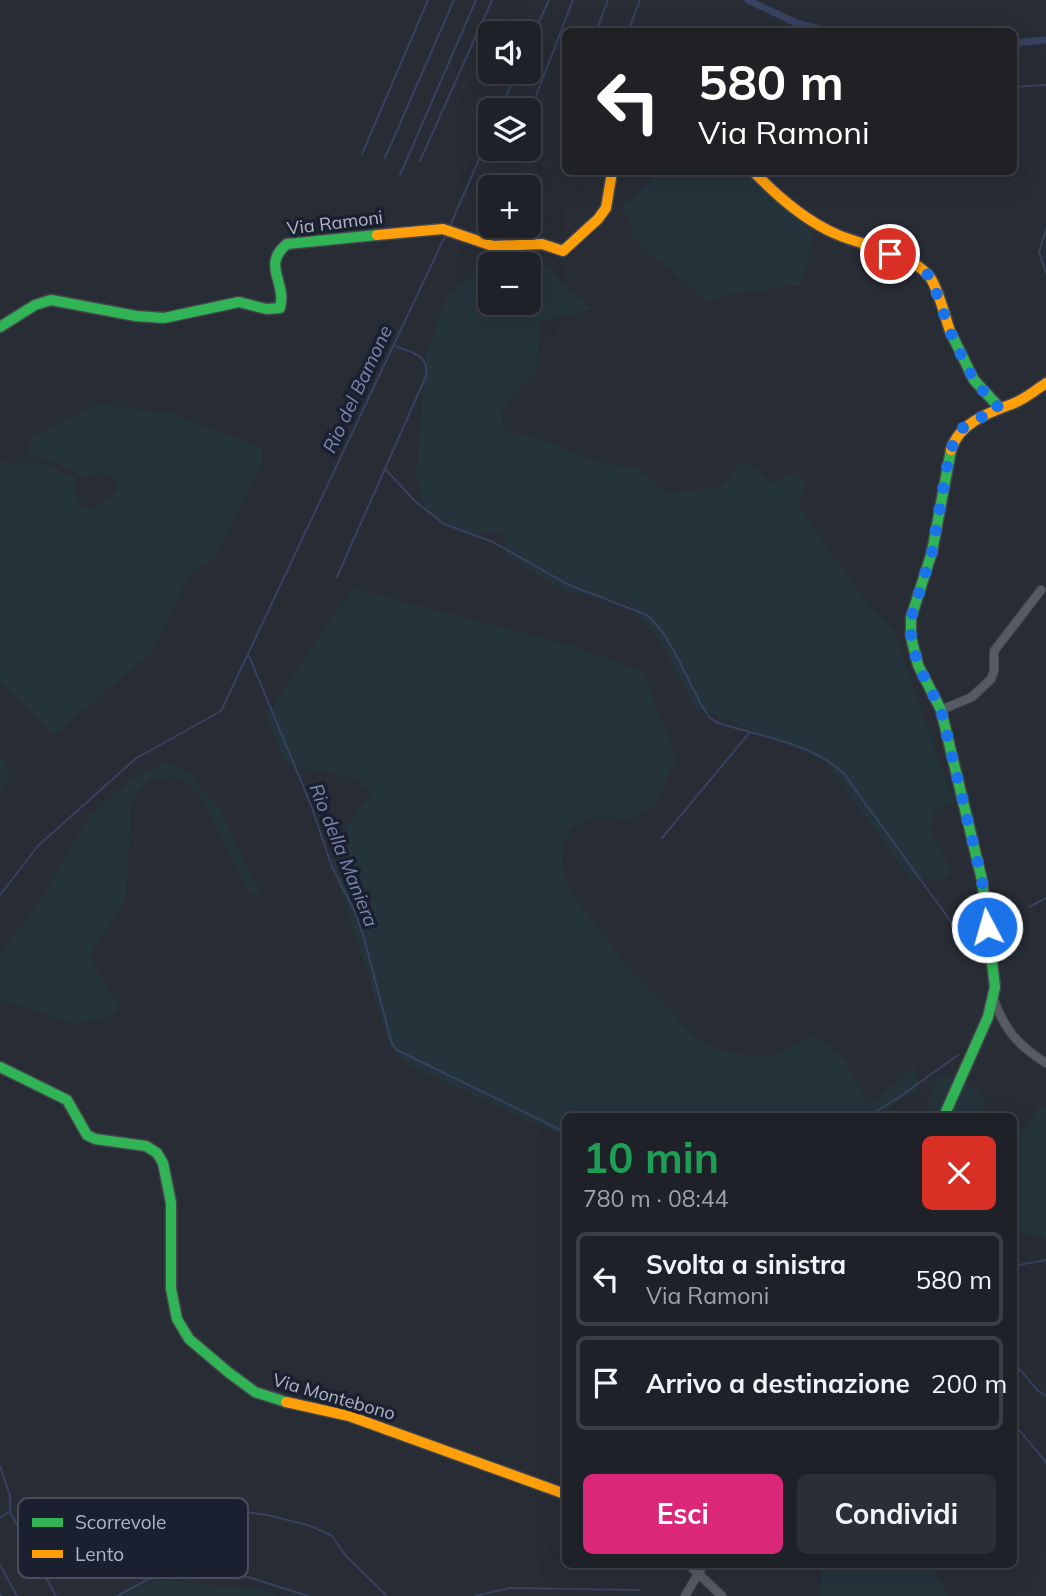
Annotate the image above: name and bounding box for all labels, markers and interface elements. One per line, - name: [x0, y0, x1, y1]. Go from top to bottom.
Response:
- map controls: [478, 21, 541, 315]
- button: sound: [478, 21, 541, 84]
- text: 580 m: [698, 51, 844, 112]
- icon: left: [583, 56, 674, 147]
- button: layers: [478, 98, 541, 161]
- text: Via Ramoni: [698, 112, 870, 152]
- button: +: [478, 175, 541, 238]
- street label: Via Ramoni: [286, 205, 384, 240]
- pin: [860, 224, 920, 284]
- icon: arrive: [871, 235, 909, 273]
- button: −: [478, 252, 541, 315]
- water label: Rio del Bamone: [317, 321, 397, 457]
- water label: Rio della Maniera: [304, 780, 384, 930]
- position arrow: [950, 890, 1024, 964]
- text: 10 min: [583, 1131, 719, 1184]
- button: close: [922, 1136, 996, 1210]
- text: 780 m · 08:44: [583, 1184, 728, 1213]
- text: Svolta a sinistra: [646, 1248, 846, 1281]
- icon: left: [587, 1260, 625, 1298]
- text: 580 m: [916, 1263, 992, 1296]
- text: Via Ramoni: [646, 1281, 769, 1310]
- icon: arrive: [587, 1364, 625, 1402]
- text: Arrivo a destinazione: [646, 1367, 910, 1400]
- text: 200 m: [931, 1367, 1007, 1400]
- street label: Via Montebono: [270, 1368, 398, 1425]
- button: Esci: [583, 1474, 783, 1554]
- button: Condividi: [797, 1474, 996, 1554]
- legend: [18, 1498, 248, 1578]
- text: Scorrevole: [75, 1510, 166, 1534]
- text: Lento: [75, 1542, 124, 1566]

